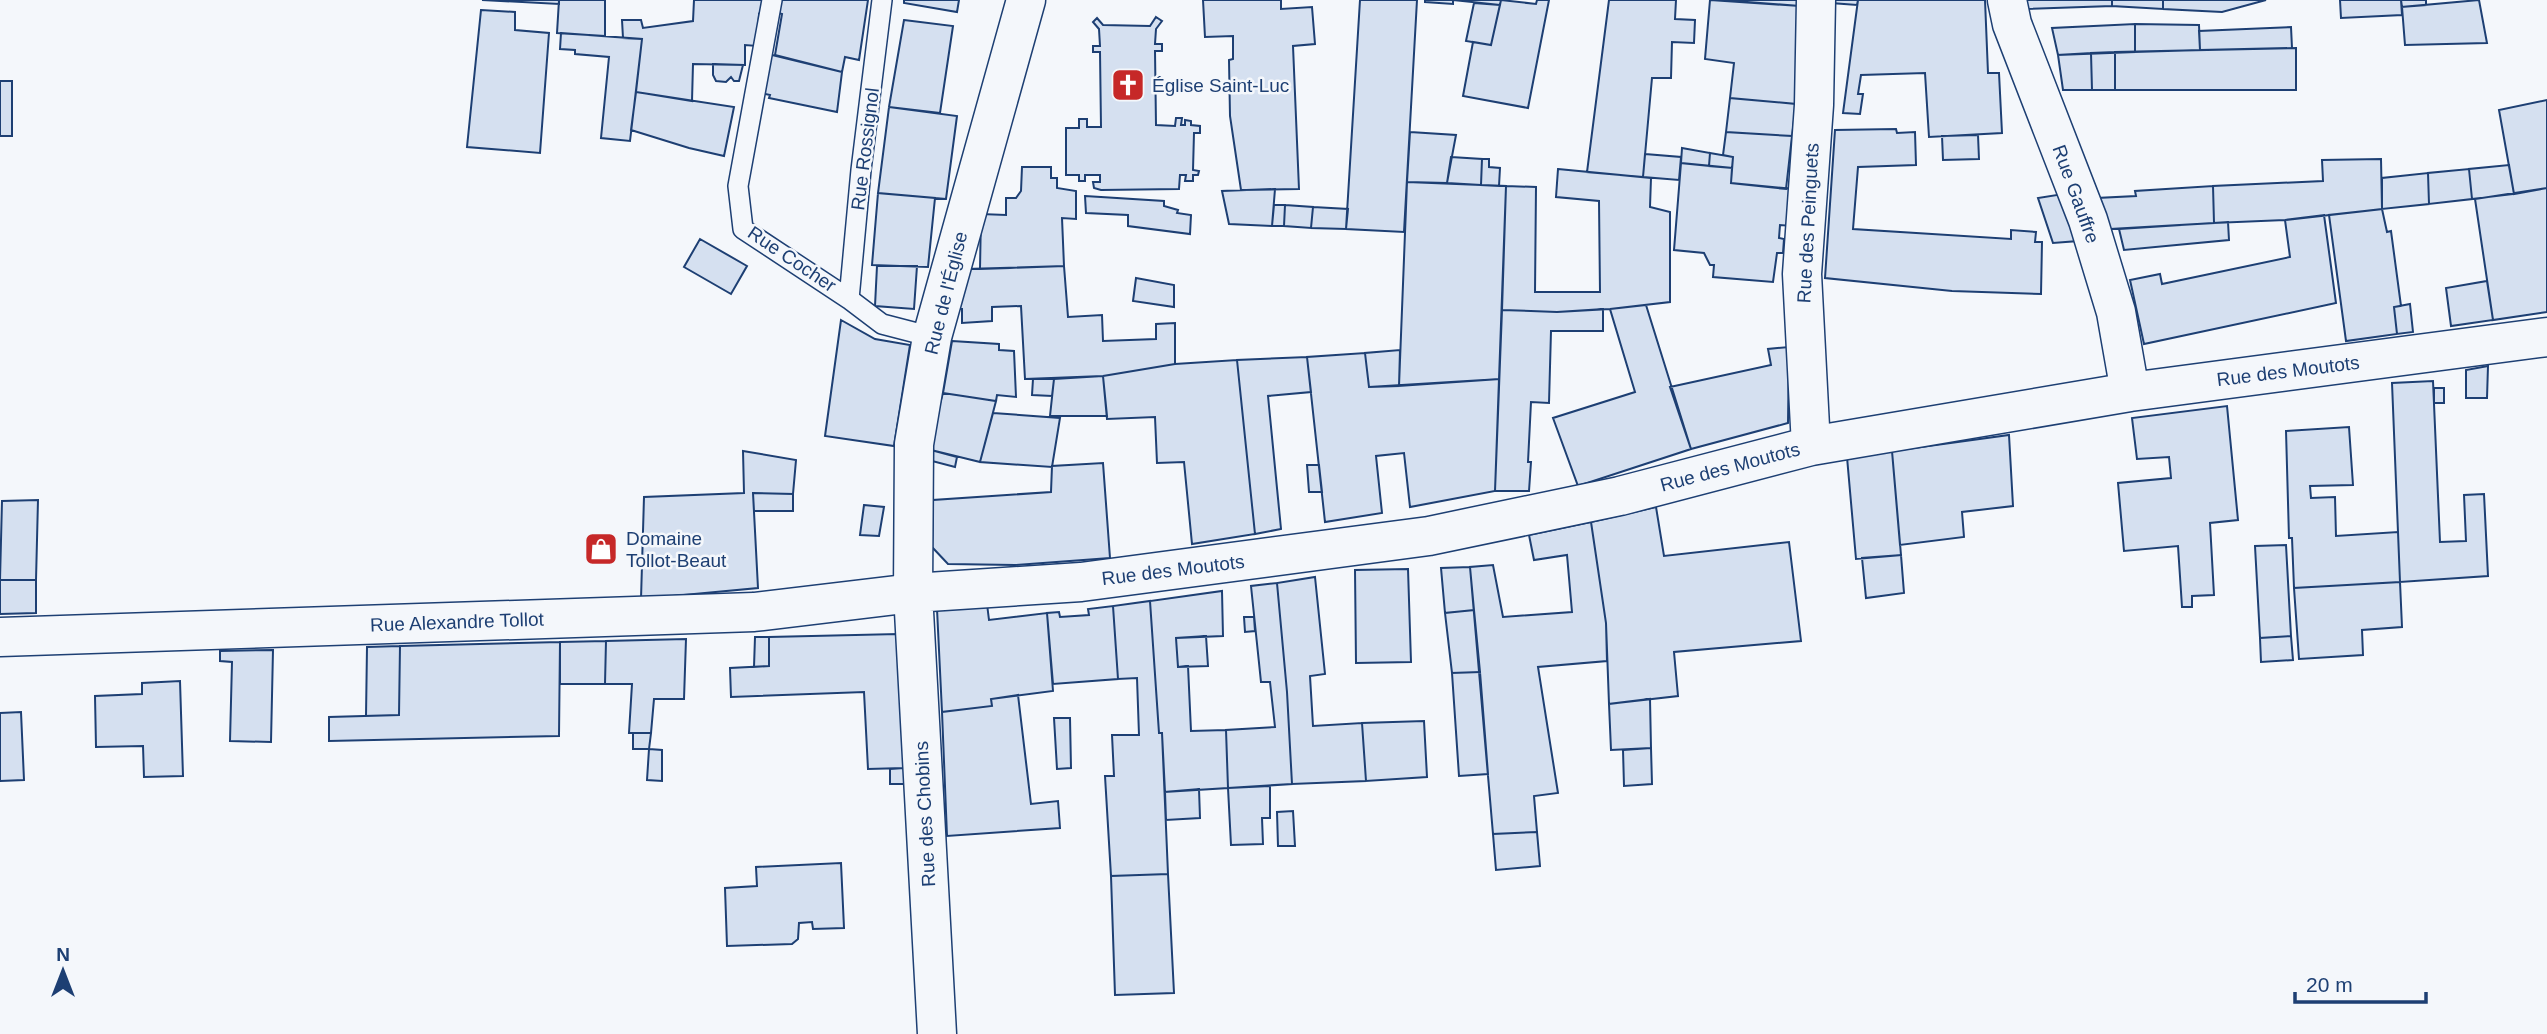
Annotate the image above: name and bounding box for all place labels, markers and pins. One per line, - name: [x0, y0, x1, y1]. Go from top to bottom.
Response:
- church icon: Église Saint-Luc: [1109, 66, 1147, 104]
- place label: Église Saint-Luc: [1152, 75, 1289, 96]
- place label: Domaine Tollot-Beaut: [626, 528, 727, 571]
- shop icon: Domaine Tollot-Beaut: [582, 530, 620, 568]

